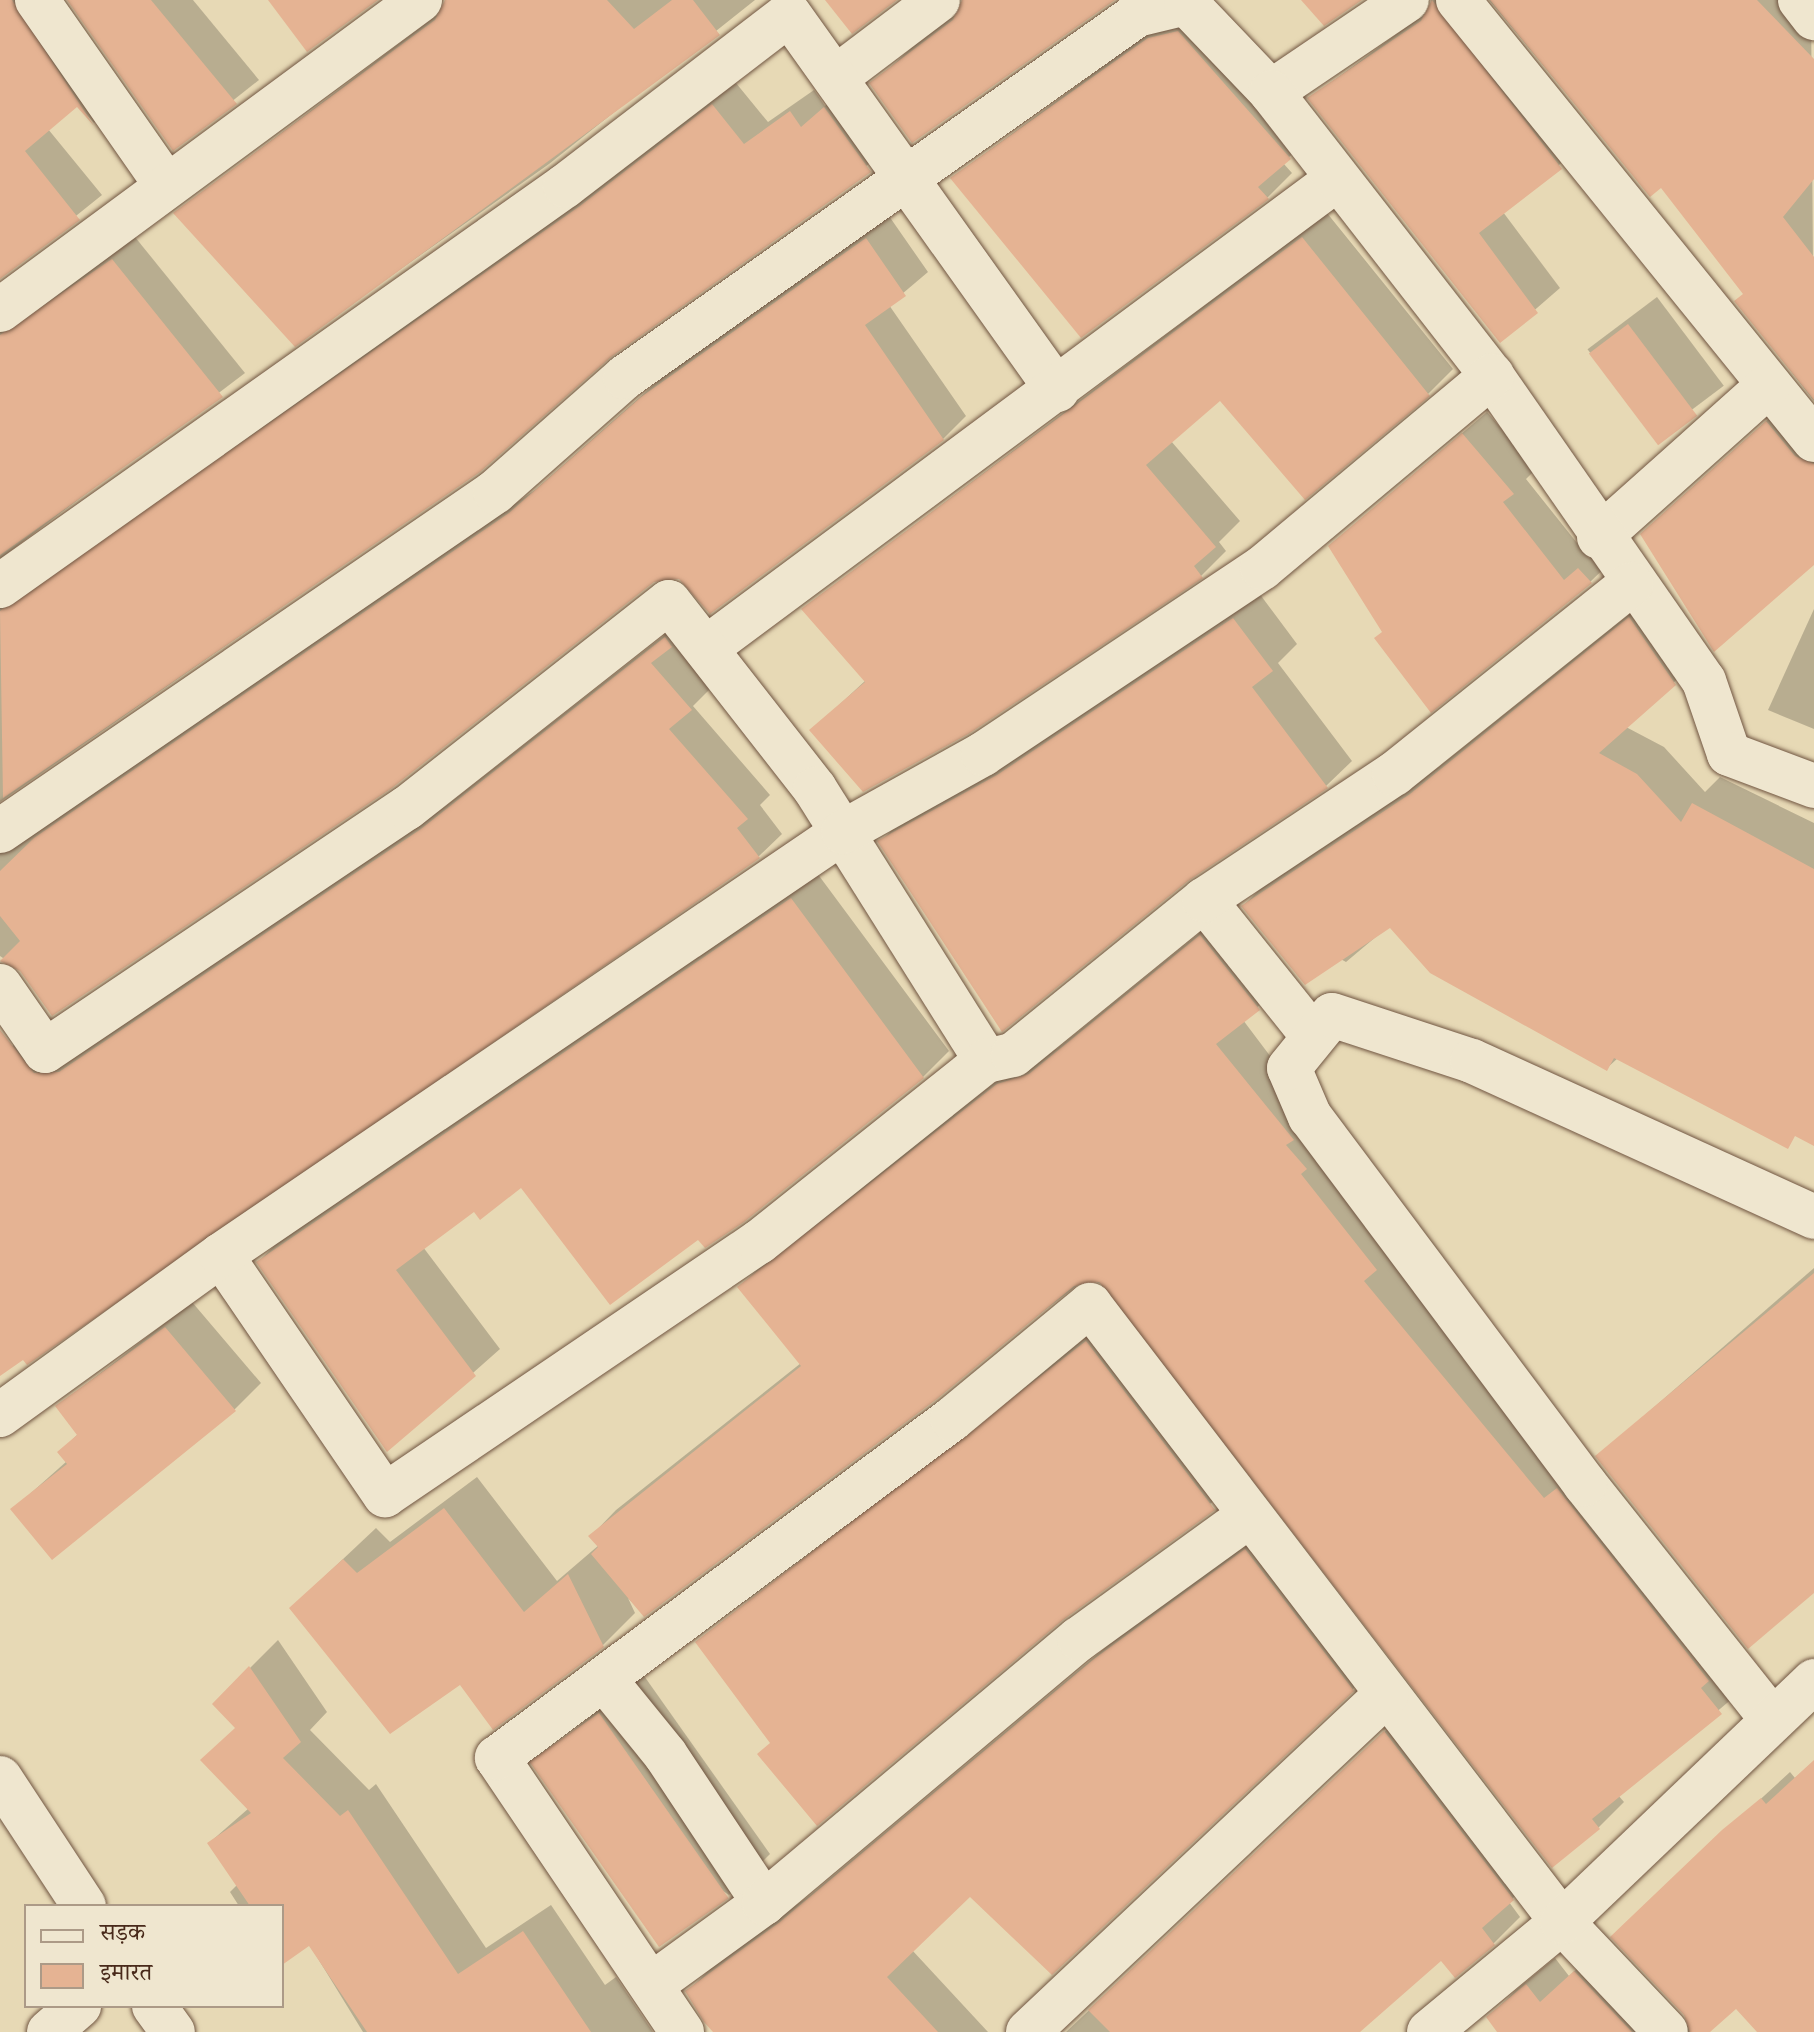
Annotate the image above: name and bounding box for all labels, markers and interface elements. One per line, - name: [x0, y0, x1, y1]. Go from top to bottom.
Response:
- legend: [24, 1904, 284, 2008]
- text: सड़क: [100, 1918, 145, 1946]
- text: इमारत: [100, 1958, 152, 1986]

